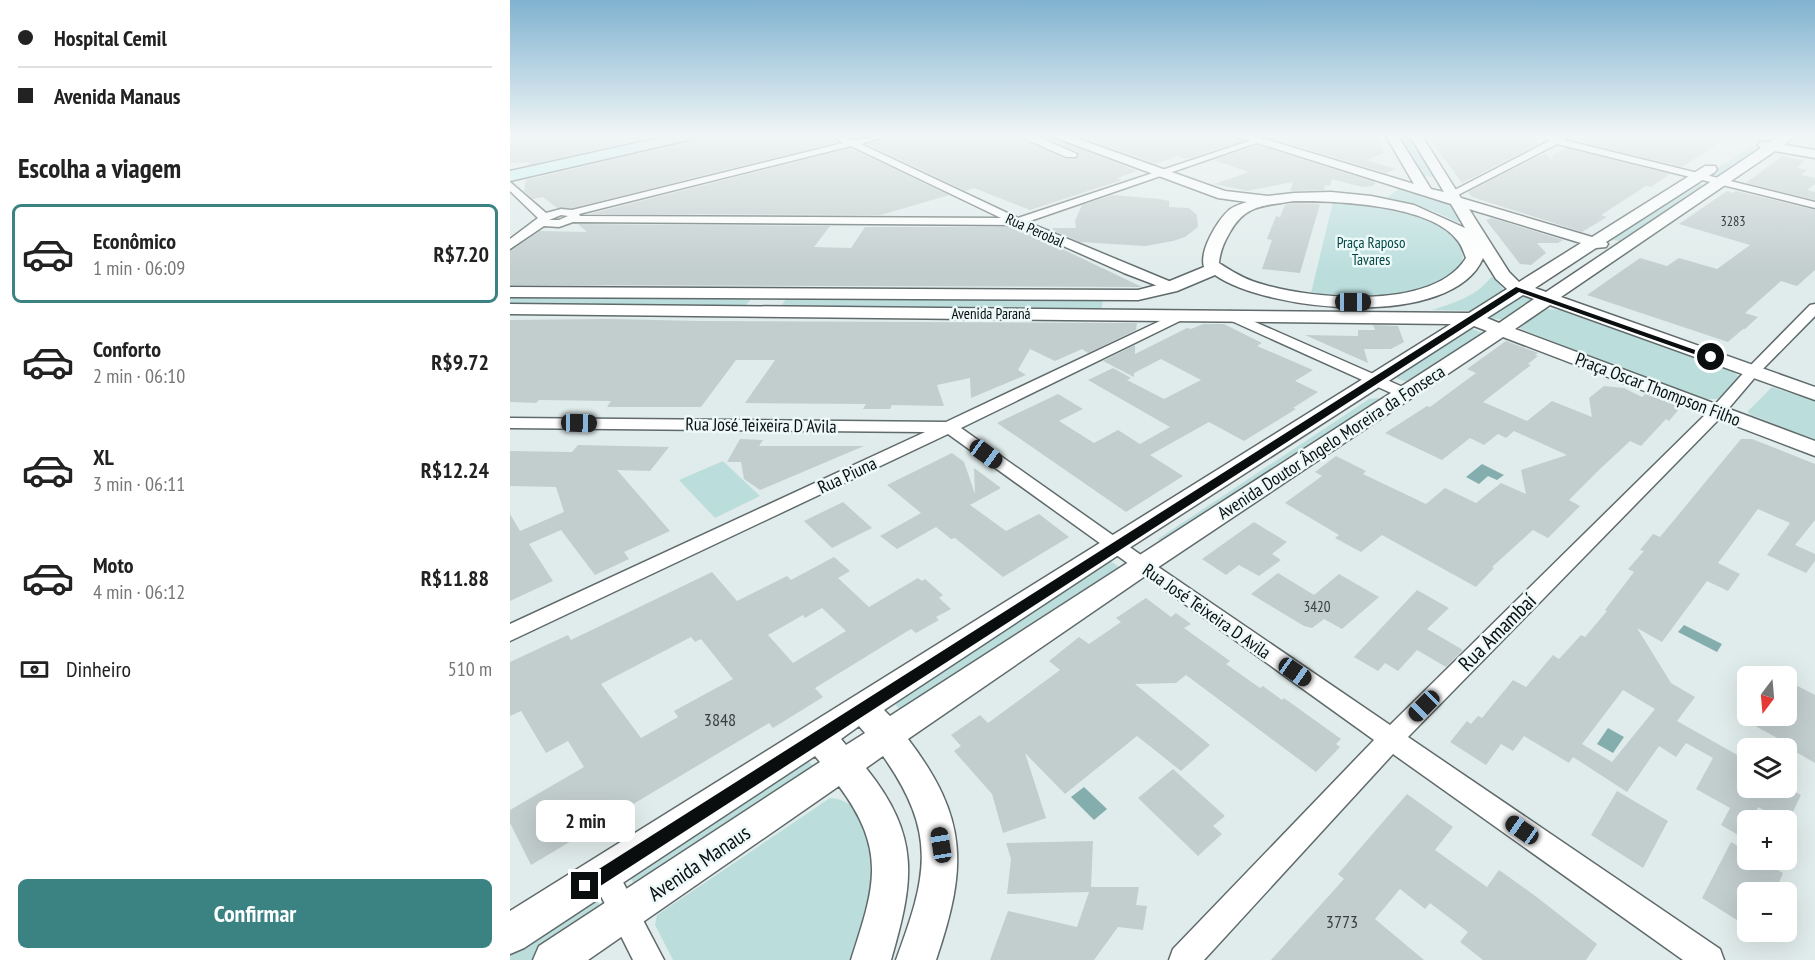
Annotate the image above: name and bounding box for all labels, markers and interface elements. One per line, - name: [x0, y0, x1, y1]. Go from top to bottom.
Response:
- text: Hospital Cemil: [54, 24, 167, 52]
- text: Avenida Manaus: [54, 82, 180, 110]
- text: Escolha a viagem: [18, 151, 181, 185]
- street label: Rua Perobal: [1003, 209, 1068, 251]
- house number: 3283: [1720, 212, 1746, 230]
- icon: car: [21, 227, 75, 281]
- text: Econômico: [93, 227, 176, 255]
- park label: Praça Raposo Tavares: [1337, 233, 1405, 269]
- text: R$7.20: [433, 240, 489, 268]
- text: 1 min · 06:09: [93, 255, 185, 281]
- car: [1335, 293, 1371, 311]
- street label: Avenida Paraná: [951, 304, 1031, 323]
- icon: car: [21, 335, 75, 389]
- text: Conforto: [93, 335, 161, 363]
- route start: [1697, 343, 1724, 370]
- street label: Praça Oscar Thompson Filho: [1572, 347, 1744, 431]
- text: R$9.72: [431, 348, 489, 376]
- street label: Avenida Doutor Ângelo Moreira da Fonseca: [1213, 360, 1449, 524]
- text: 2 min · 06:10: [93, 363, 185, 389]
- street label: Rua José Teixeira D Avila: [685, 412, 837, 438]
- car: [561, 414, 597, 432]
- car: [966, 436, 1006, 472]
- icon: car: [21, 443, 75, 497]
- text: XL: [93, 443, 114, 471]
- street label: Rua Piuna: [814, 451, 880, 499]
- text: R$12.24: [421, 456, 489, 484]
- text: 3 min · 06:11: [93, 471, 185, 497]
- icon: car: [21, 551, 75, 605]
- text: Moto: [93, 551, 134, 579]
- street label: Rua José Teixeira D Avila: [1138, 558, 1276, 664]
- text: R$11.88: [421, 564, 489, 592]
- text: 4 min · 06:12: [93, 579, 185, 605]
- street label: Rua Amambaí: [1452, 587, 1542, 677]
- house number: 3420: [1303, 597, 1331, 616]
- icon: cash: [18, 653, 51, 686]
- car: [1275, 654, 1315, 690]
- text: Dinheiro: [66, 655, 131, 683]
- text: 510 m: [448, 656, 492, 682]
- north arrow: [1737, 666, 1797, 726]
- map controls: [1737, 666, 1797, 942]
- car: [1405, 687, 1443, 725]
- house number: 3848: [704, 708, 736, 731]
- button: layers: [1737, 738, 1797, 798]
- callout: 2 min: [536, 799, 634, 841]
- text: 2 min: [565, 808, 606, 834]
- button: +: [1737, 810, 1797, 870]
- car: [1502, 812, 1542, 848]
- street label: Avenida Manaus: [643, 819, 755, 907]
- car: [929, 826, 953, 864]
- route end: [571, 872, 598, 899]
- button: Confirmar: [18, 879, 492, 948]
- button: −: [1737, 882, 1797, 942]
- house number: 3773: [1326, 910, 1358, 933]

